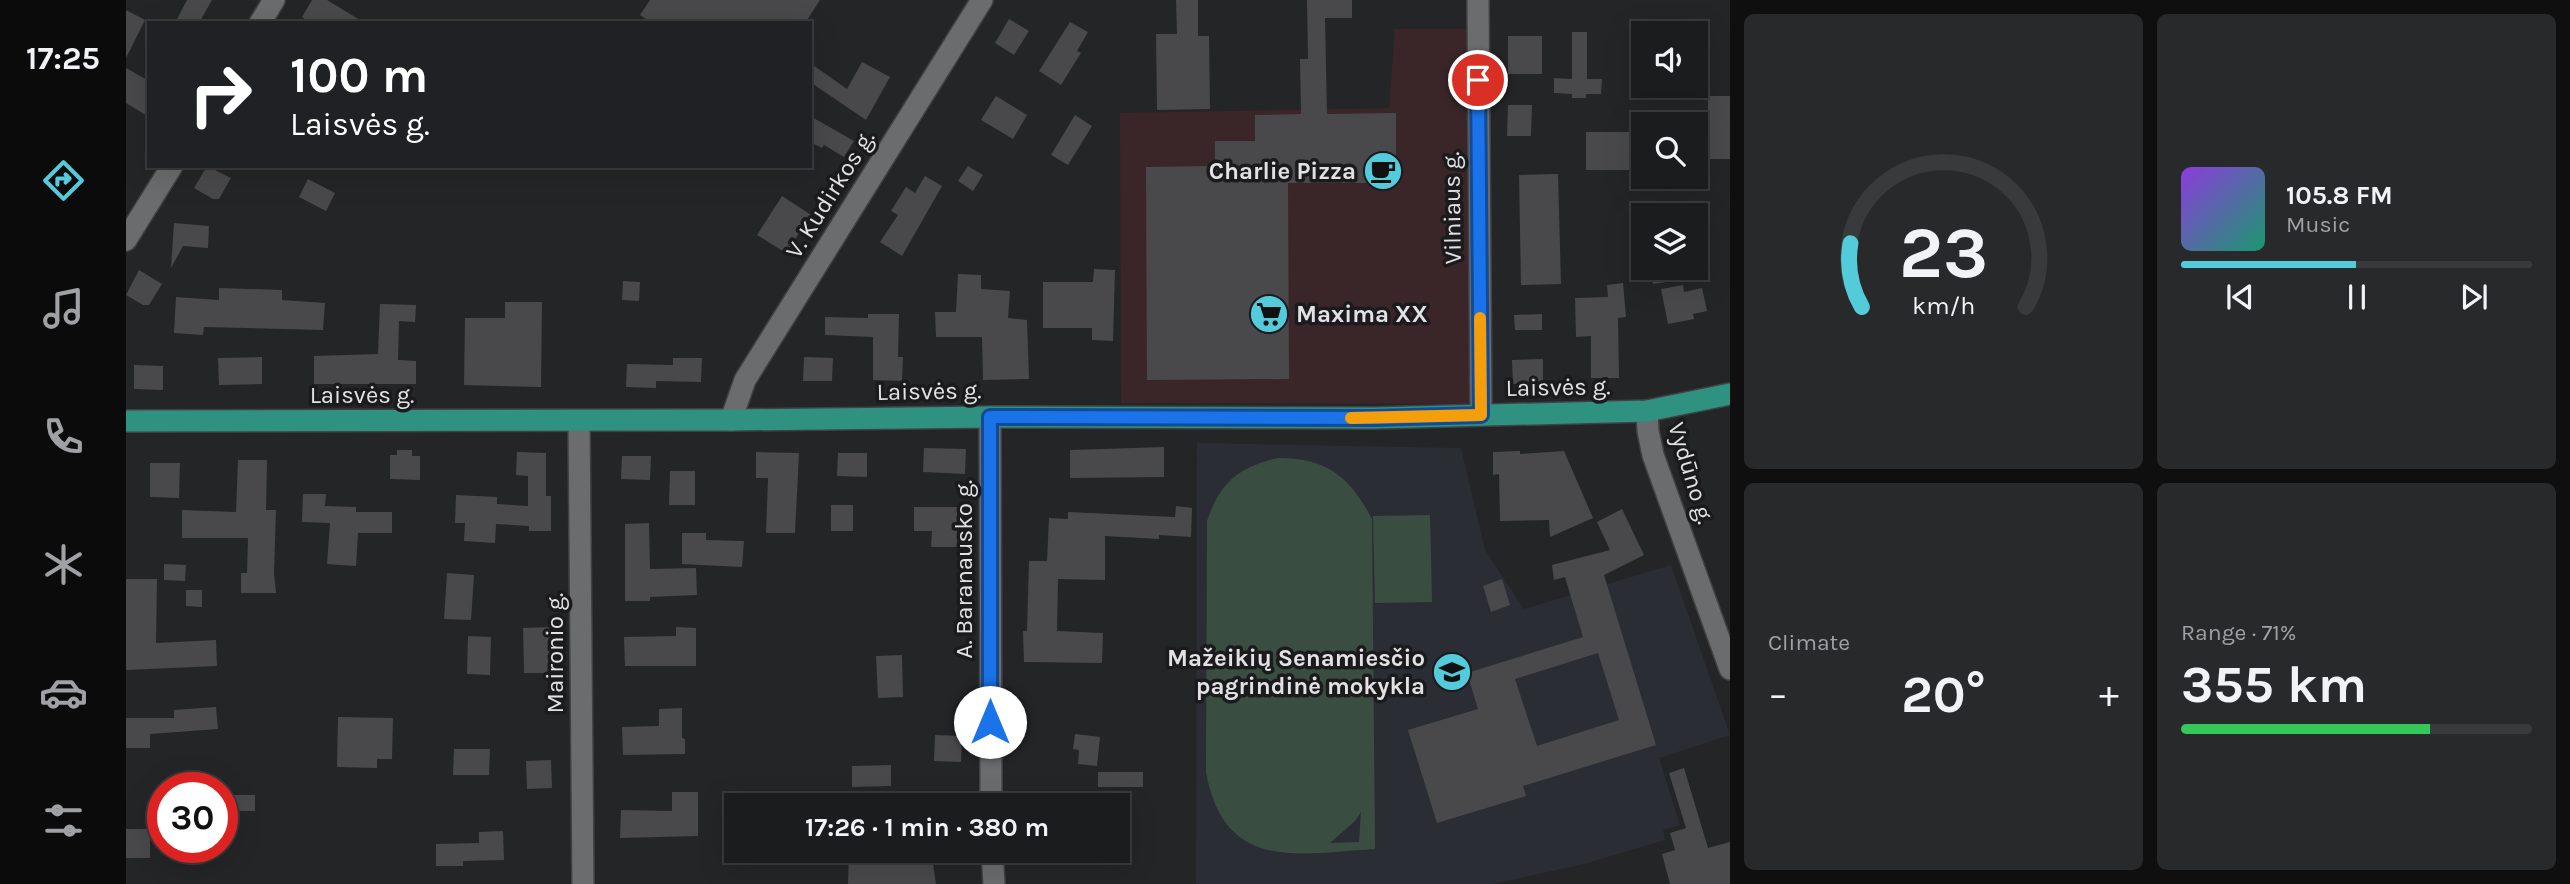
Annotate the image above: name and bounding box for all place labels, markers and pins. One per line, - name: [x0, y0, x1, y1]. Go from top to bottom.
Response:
- pin: [1448, 50, 1508, 110]
- cafe icon: Charlie Pizza: [1362, 150, 1404, 192]
- place label: Charlie Pizza: [1209, 157, 1356, 185]
- supermarket icon: Maxima XX: [1248, 293, 1290, 335]
- place label: Maxima XX: [1296, 300, 1428, 328]
- place label: Mažeikių Senamiesčio pagrindinė mokykla: [1167, 644, 1425, 700]
- school or university icon: Mažeikių Senamiesčio pagrindinė mokykla: [1431, 651, 1473, 693]

